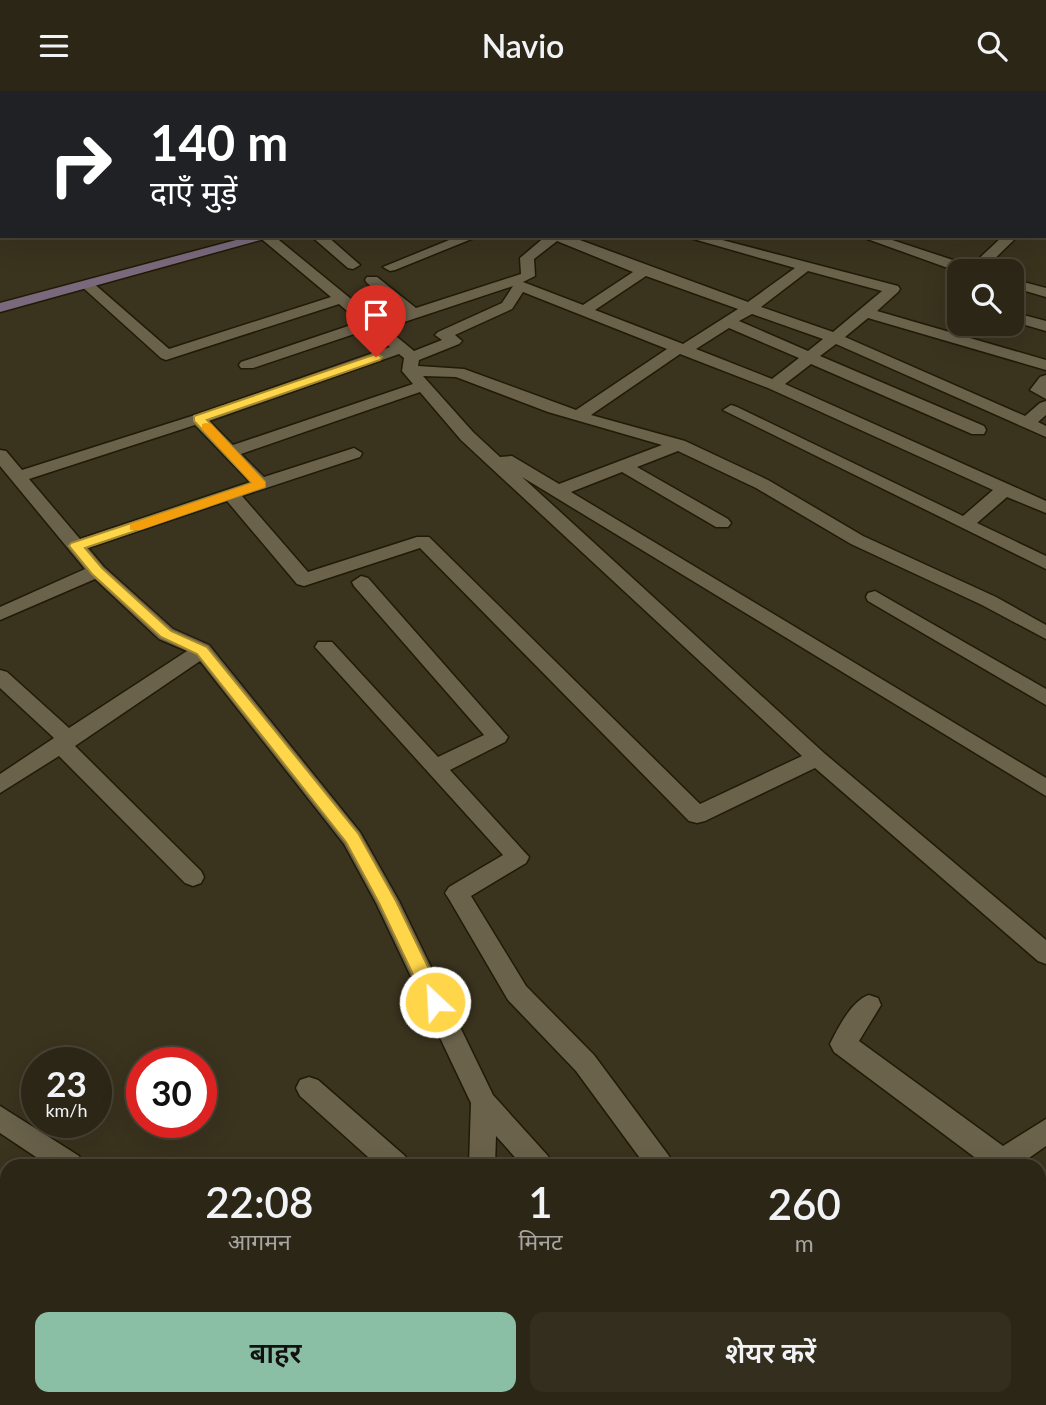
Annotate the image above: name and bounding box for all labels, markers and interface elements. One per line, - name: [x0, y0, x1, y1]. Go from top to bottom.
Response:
- text: Navio: [482, 26, 564, 65]
- icon: menu: [35, 27, 73, 65]
- icon: search: [973, 27, 1011, 65]
- text: 140 m: [150, 113, 288, 171]
- icon: right: [35, 119, 126, 210]
- text: दाएँ मुड़ें: [150, 172, 237, 211]
- map controls: [947, 259, 1024, 336]
- button: search: [947, 259, 1024, 336]
- pin: [346, 285, 406, 357]
- icon: arrive: [357, 296, 395, 334]
- position arrow: [398, 965, 472, 1039]
- speed limit sign: 30: [126, 1047, 217, 1138]
- text: 23: [46, 1062, 87, 1104]
- text: km/h: [45, 1099, 88, 1121]
- text: 22:08: [205, 1177, 313, 1227]
- text: 1: [528, 1177, 553, 1227]
- text: 260: [768, 1179, 841, 1229]
- text: आगमन: [228, 1227, 291, 1255]
- text: मिनट: [518, 1227, 563, 1255]
- text: m: [795, 1229, 814, 1257]
- button: बाहर: [35, 1312, 516, 1392]
- button: शेयर करें: [530, 1312, 1011, 1392]

